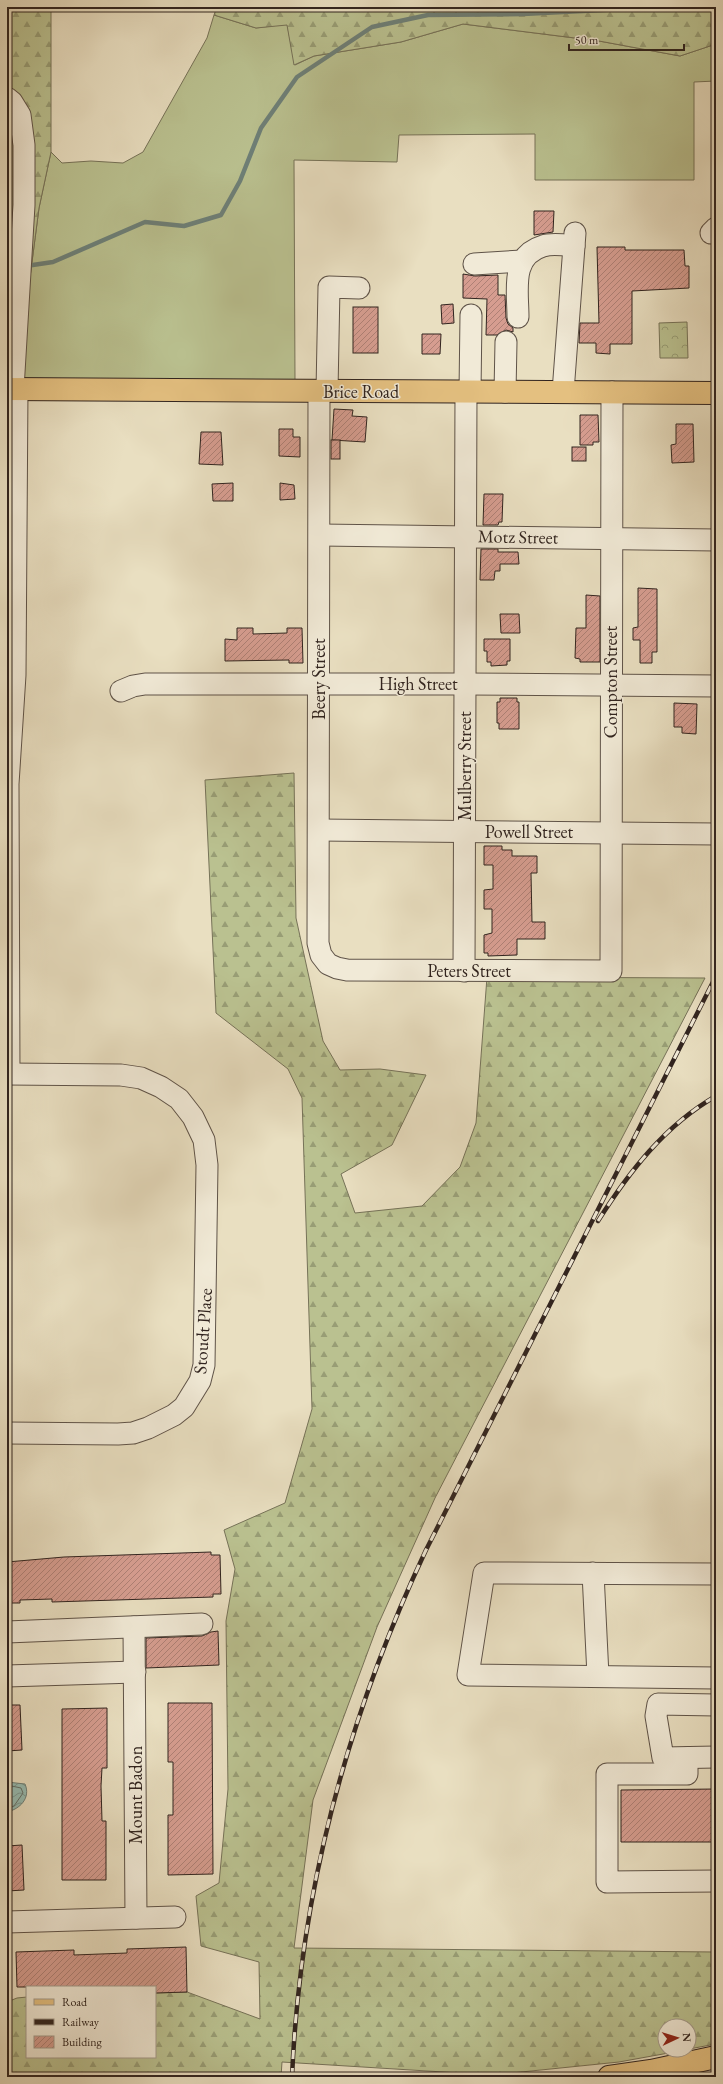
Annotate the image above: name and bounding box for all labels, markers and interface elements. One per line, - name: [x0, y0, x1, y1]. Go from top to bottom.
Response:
- scale bar: [569, 26, 684, 52]
- text: 50 m: [575, 32, 599, 48]
- street label: Brice Road: [323, 380, 400, 403]
- street label: Motz Street: [478, 524, 559, 549]
- street label: Compton Street: [599, 626, 622, 738]
- street label: Beery Street: [307, 638, 330, 720]
- street label: High Street: [378, 672, 458, 695]
- street label: Mulberry Street: [453, 711, 476, 821]
- street label: Powell Street: [485, 820, 574, 843]
- street label: Peters Street: [427, 959, 511, 982]
- street label: Stoudt Place: [188, 1287, 217, 1375]
- street label: Mount Badon: [124, 1745, 147, 1844]
- legend: [26, 1986, 156, 2058]
- text: Road: [62, 1994, 88, 2010]
- text: Railway: [62, 2014, 100, 2030]
- north arrow: [657, 2018, 697, 2058]
- text: N: [680, 2032, 694, 2042]
- text: Building: [62, 2034, 103, 2050]

